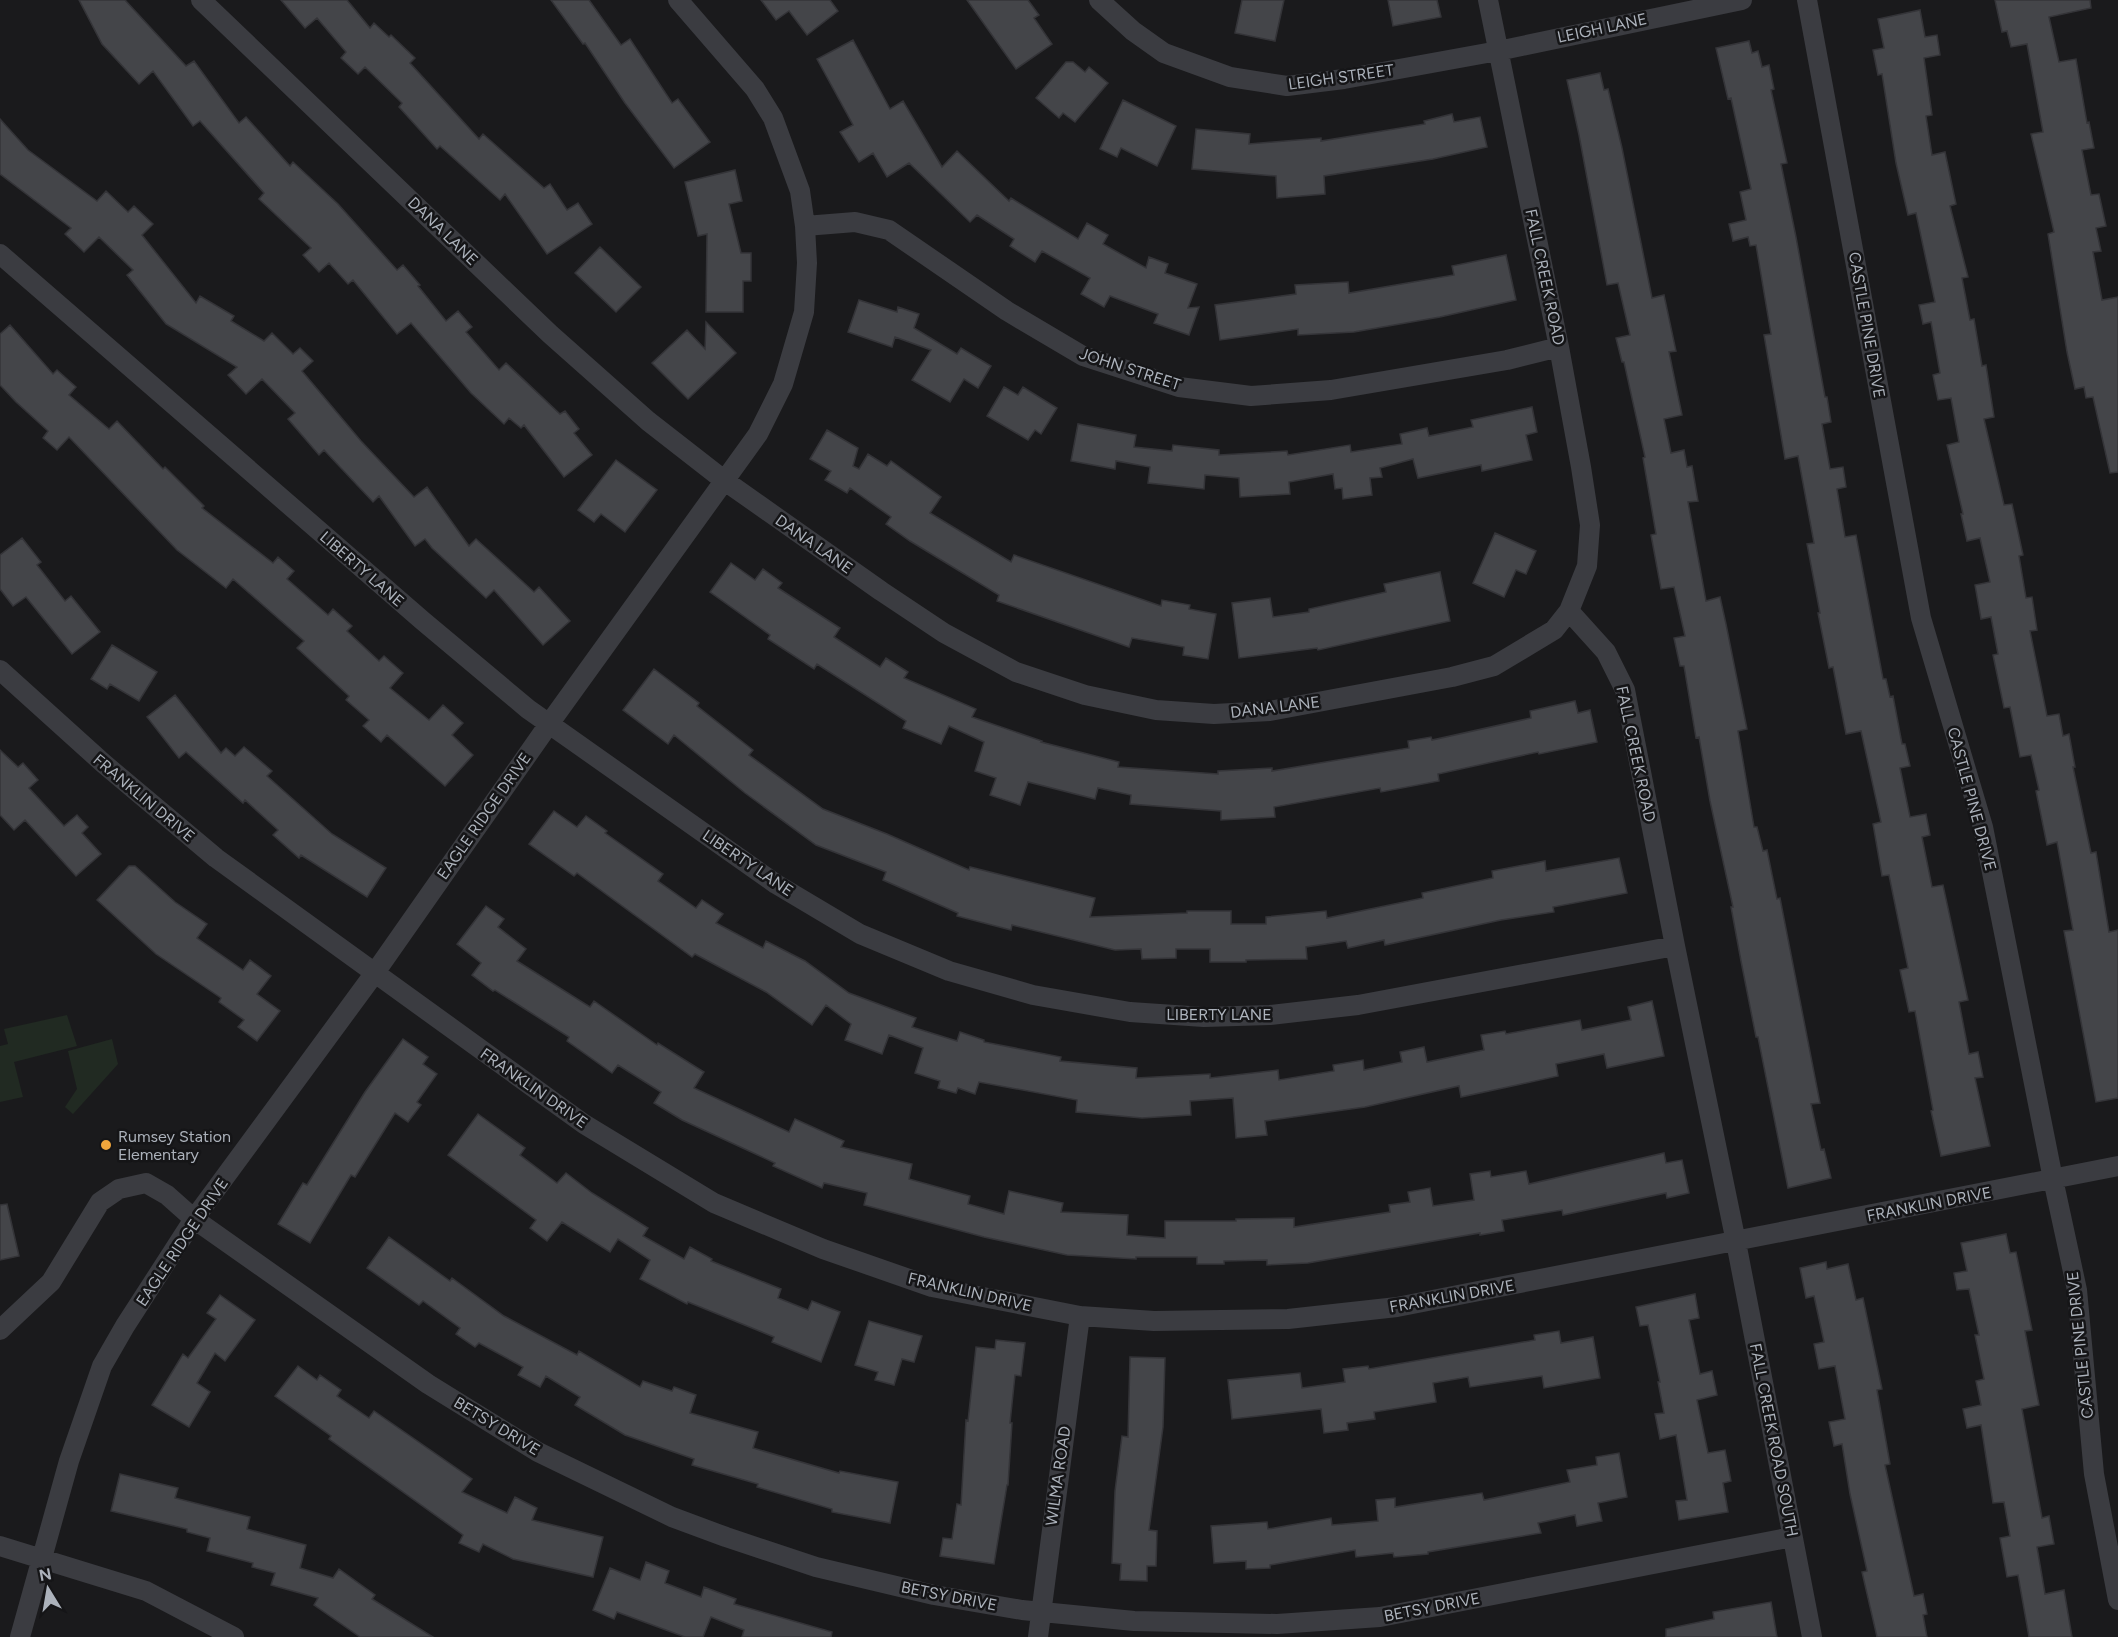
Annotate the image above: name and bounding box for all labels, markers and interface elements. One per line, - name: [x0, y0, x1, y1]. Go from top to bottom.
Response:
- street label: LEIGH LANE: [1555, 9, 1649, 47]
- street label: LEIGH STREET: [1287, 60, 1395, 94]
- street label: DANA LANE: [404, 193, 482, 269]
- street label: FALL CREEK ROAD: [1521, 207, 1569, 347]
- street label: CASTLE PINE DRIVE: [1845, 250, 1889, 400]
- street label: JOHN STREET: [1077, 344, 1183, 394]
- street label: DANA LANE: [772, 510, 856, 578]
- street label: LIBERTY LANE: [316, 527, 408, 611]
- street label: FALL CREEK ROAD: [1612, 684, 1660, 824]
- street label: DANA LANE: [1229, 692, 1321, 722]
- street label: CASTLE PINE DRIVE: [1944, 725, 2000, 873]
- street label: EAGLE RIDGE DRIVE: [433, 749, 535, 883]
- street label: FRANKLIN DRIVE: [89, 750, 199, 846]
- street label: LIBERTY LANE: [699, 826, 797, 900]
- street label: LIBERTY LANE: [1166, 1005, 1272, 1024]
- street label: FRANKLIN DRIVE: [477, 1044, 591, 1132]
- place label: Rumsey Station Elementary: [118, 1127, 231, 1164]
- marker: Rumsey Station Elementary: [99, 1138, 113, 1152]
- street label: EAGLE RIDGE DRIVE: [132, 1174, 232, 1310]
- street label: FRANKLIN DRIVE: [1865, 1183, 1993, 1225]
- street label: FRANKLIN DRIVE: [906, 1269, 1034, 1315]
- street label: CASTLE PINE DRIVE: [2063, 1270, 2097, 1420]
- street label: FRANKLIN DRIVE: [1388, 1276, 1516, 1316]
- street label: FALL CREEK ROAD SOUTH: [1746, 1342, 1802, 1538]
- street label: BETSY DRIVE: [450, 1393, 544, 1459]
- street label: WILMA ROAD: [1042, 1425, 1074, 1527]
- north arrow: [18, 1559, 78, 1619]
- text: N: [37, 1564, 53, 1585]
- street label: BETSY DRIVE: [899, 1577, 999, 1615]
- street label: BETSY DRIVE: [1382, 1588, 1482, 1626]

